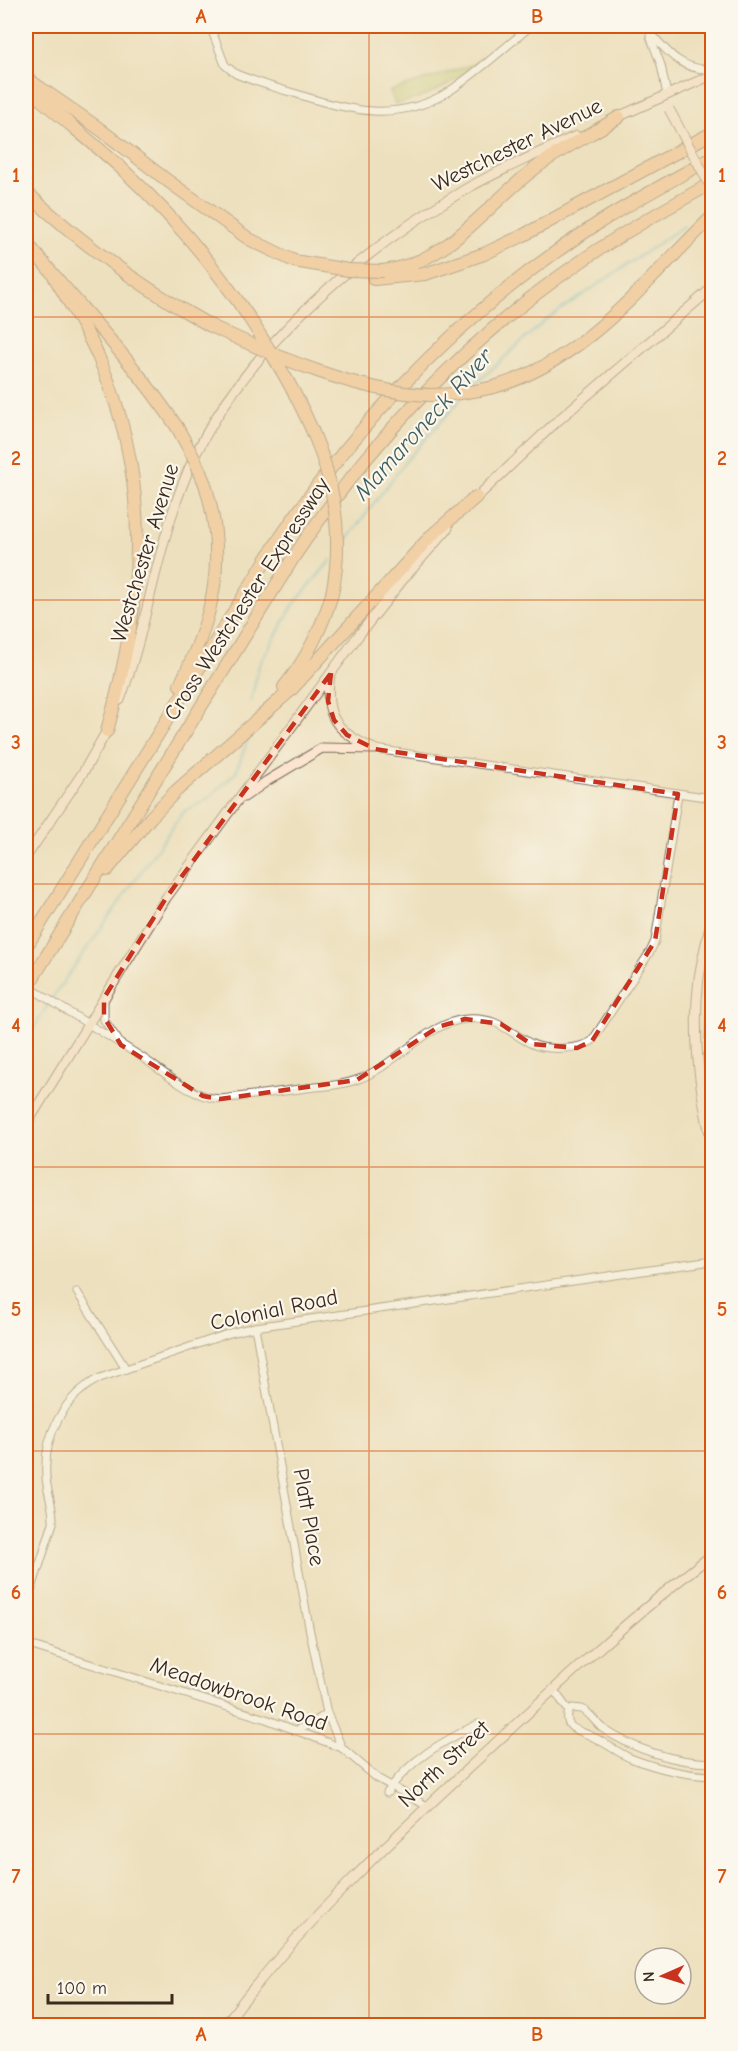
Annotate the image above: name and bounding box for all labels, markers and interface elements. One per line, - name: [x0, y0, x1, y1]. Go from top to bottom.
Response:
- text: A: [195, 5, 207, 28]
- text: B: [531, 5, 543, 28]
- street label: Westchester Avenue: [428, 93, 606, 197]
- text: 1: [12, 164, 20, 187]
- text: 1: [718, 164, 726, 187]
- water label: Mamaroneck River: [347, 341, 499, 506]
- text: 2: [11, 447, 21, 470]
- text: 2: [717, 447, 727, 470]
- street label: Westchester Avenue: [105, 460, 185, 646]
- street label: Cross Westchester Expressway: [159, 472, 336, 725]
- text: 3: [11, 731, 21, 754]
- text: 3: [717, 731, 727, 754]
- text: 4: [11, 1014, 21, 1037]
- text: 4: [717, 1014, 727, 1037]
- street label: Colonial Road: [208, 1284, 340, 1336]
- text: 5: [11, 1298, 21, 1321]
- text: 5: [717, 1298, 727, 1321]
- street label: Platt Place: [288, 1466, 330, 1568]
- text: 6: [11, 1581, 21, 1604]
- text: 6: [717, 1581, 727, 1604]
- street label: Meadowbrook Road: [147, 1651, 331, 1737]
- street label: North Street: [393, 1715, 496, 1813]
- text: 7: [12, 1865, 21, 1888]
- text: 7: [718, 1865, 727, 1888]
- north arrow: [633, 1946, 693, 2006]
- scale bar: [48, 1967, 172, 2005]
- text: N: [640, 1971, 658, 1982]
- text: 100 m: [57, 1978, 107, 1999]
- text: A: [195, 2023, 207, 2046]
- text: B: [531, 2023, 543, 2046]

